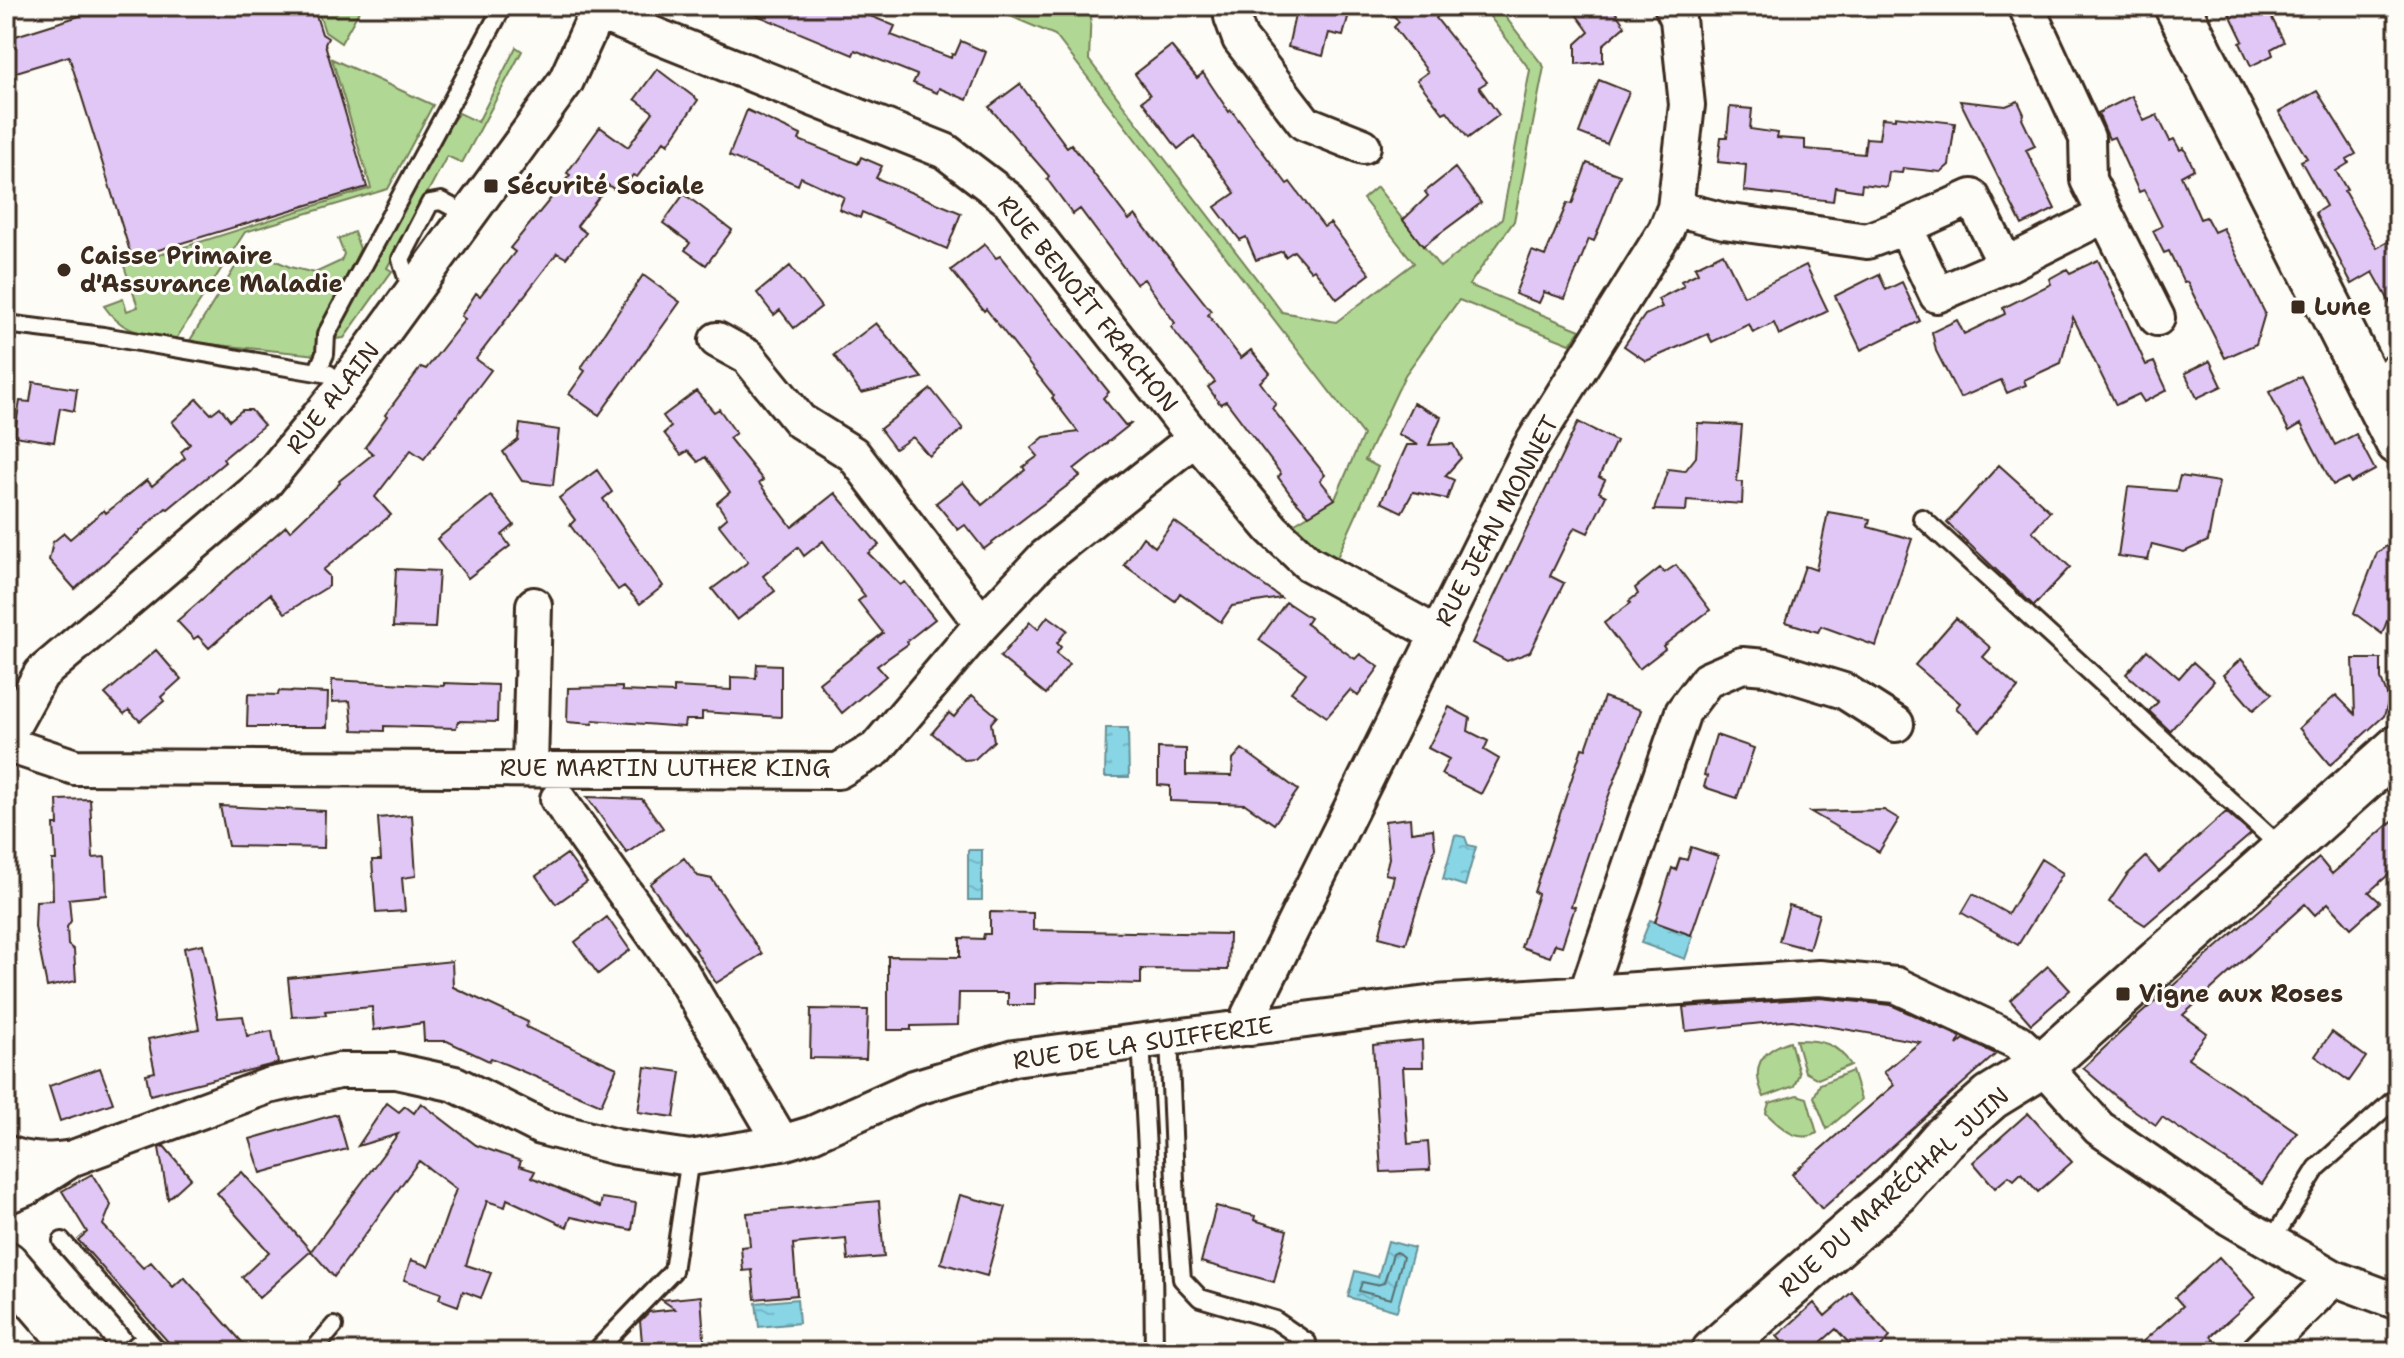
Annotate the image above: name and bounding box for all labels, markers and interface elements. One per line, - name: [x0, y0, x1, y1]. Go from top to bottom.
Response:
- place label: Sécurité Sociale: [507, 170, 704, 202]
- marker: Sécurité Sociale: [482, 177, 500, 195]
- street label: RUE BENOÎT FRACHON: [991, 189, 1185, 419]
- place label: Caisse Primaire d'Assurance Maladie: [80, 240, 343, 300]
- marker: Caisse Primaire d'Assurance Maladie: [55, 261, 73, 279]
- place label: Lune: [2314, 291, 2371, 323]
- marker: Lune: [2289, 298, 2307, 316]
- street label: RUE ALAIN: [279, 335, 387, 461]
- street label: RUE JEAN MONNET: [1428, 410, 1566, 632]
- street label: RUE MARTIN LUTHER KING: [500, 752, 830, 784]
- place label: Vigne aux Roses: [2139, 978, 2343, 1010]
- marker: Vigne aux Roses: [2114, 985, 2132, 1003]
- street label: RUE DE LA SUIFFERIE: [1011, 1009, 1275, 1077]
- street label: RUE DU MARÉCHAL JUIN: [1772, 1080, 2016, 1304]

